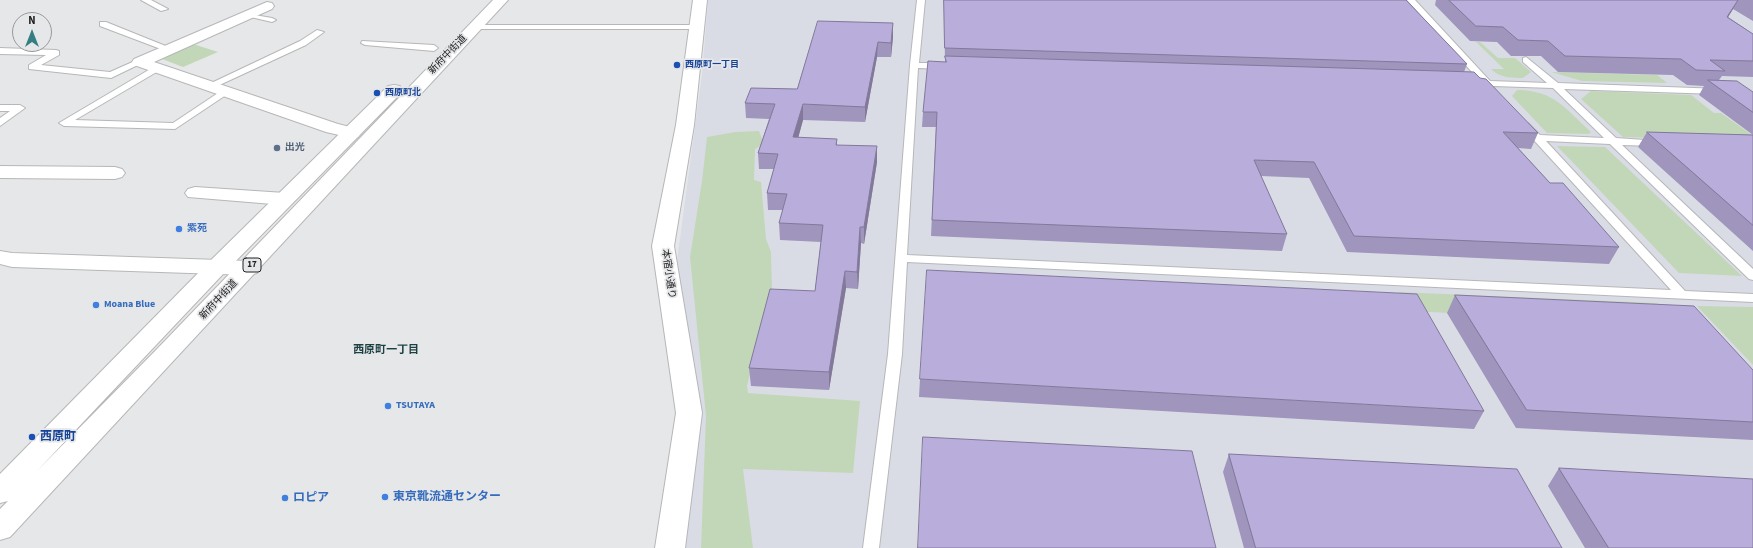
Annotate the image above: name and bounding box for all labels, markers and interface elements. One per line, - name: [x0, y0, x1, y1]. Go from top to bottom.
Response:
- north arrow: [12, 12, 52, 52]
- text: N: [28, 13, 36, 28]
- street label: 新府中街道: [426, 33, 470, 77]
- marker: 西原町一丁目: [672, 60, 682, 70]
- place label: 西原町一丁目: [685, 60, 739, 70]
- marker: 西原町北: [372, 88, 382, 98]
- place label: 西原町北: [385, 88, 421, 98]
- place label: 出光: [285, 142, 305, 154]
- marker: 出光: [272, 143, 282, 153]
- place label: 紫苑: [187, 223, 207, 235]
- marker: 紫苑: [174, 224, 184, 234]
- street label: 本宿小通り: [659, 248, 677, 300]
- road number: 17: [243, 258, 261, 272]
- street label: 新府中街道: [198, 278, 240, 322]
- place label: Moana Blue: [104, 299, 155, 311]
- marker: Moana Blue: [91, 300, 101, 310]
- district label: 西原町一丁目: [353, 344, 419, 358]
- place label: TSUTAYA: [396, 400, 435, 412]
- marker: TSUTAYA: [383, 401, 393, 411]
- place label: 西原町: [40, 430, 76, 444]
- marker: 西原町: [27, 432, 37, 442]
- place label: 東京靴流通センター: [393, 490, 501, 504]
- place label: ロピア: [293, 491, 329, 505]
- marker: 東京靴流通センター: [380, 492, 390, 502]
- marker: ロピア: [280, 493, 290, 503]

